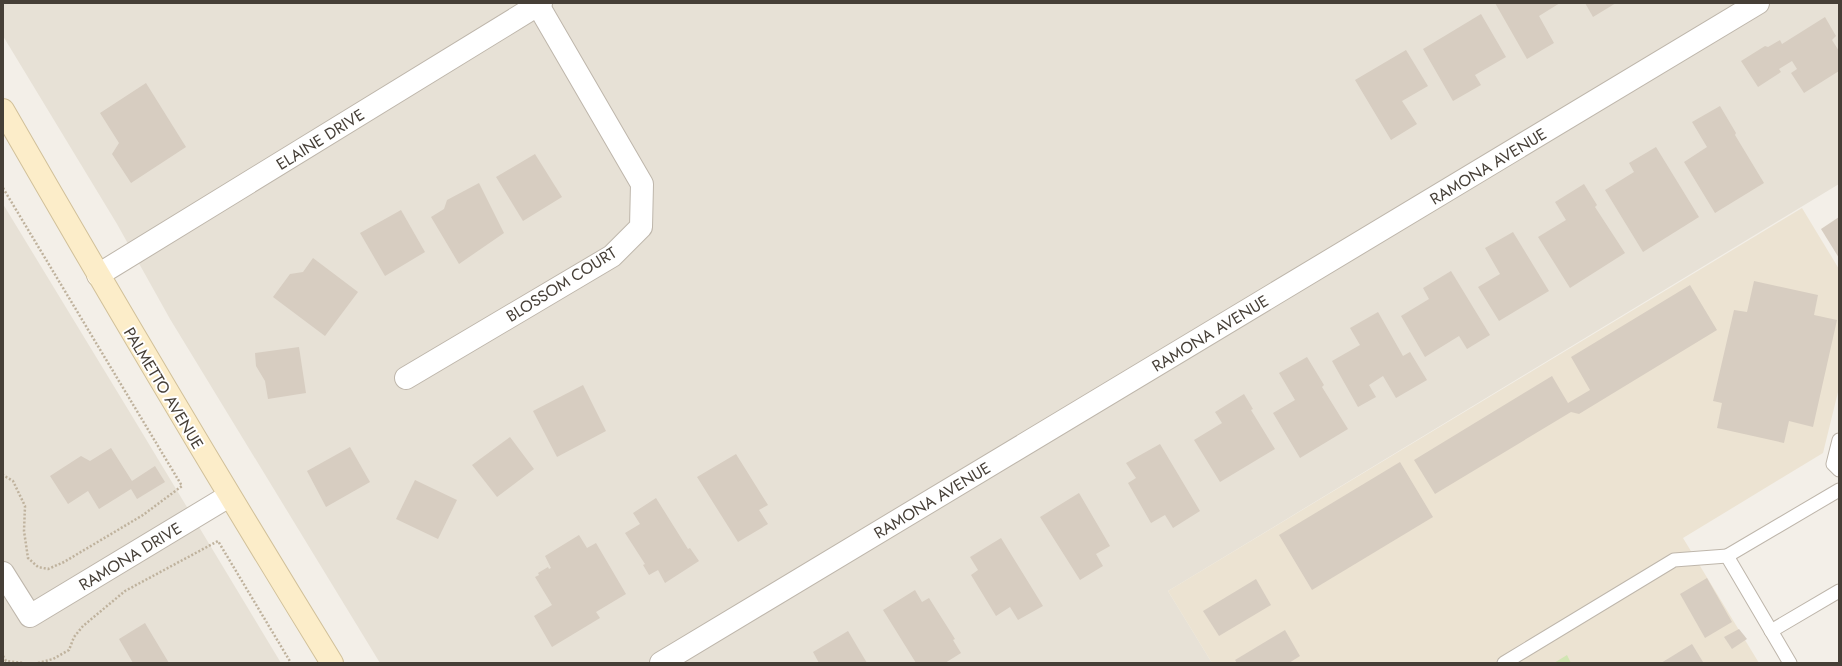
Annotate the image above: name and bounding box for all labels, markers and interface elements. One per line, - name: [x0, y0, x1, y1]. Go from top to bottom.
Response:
- street label: ELAINE DRIVE: [272, 103, 369, 176]
- street label: RAMONA AVENUE: [1426, 122, 1551, 210]
- street label: BLOSSOM COURT: [502, 241, 621, 328]
- street label: RAMONA AVENUE: [1148, 289, 1273, 377]
- street label: PALMETTO AVENUE: [118, 323, 209, 454]
- street label: RAMONA AVENUE: [870, 456, 995, 544]
- street label: RAMONA DRIVE: [75, 517, 186, 596]

